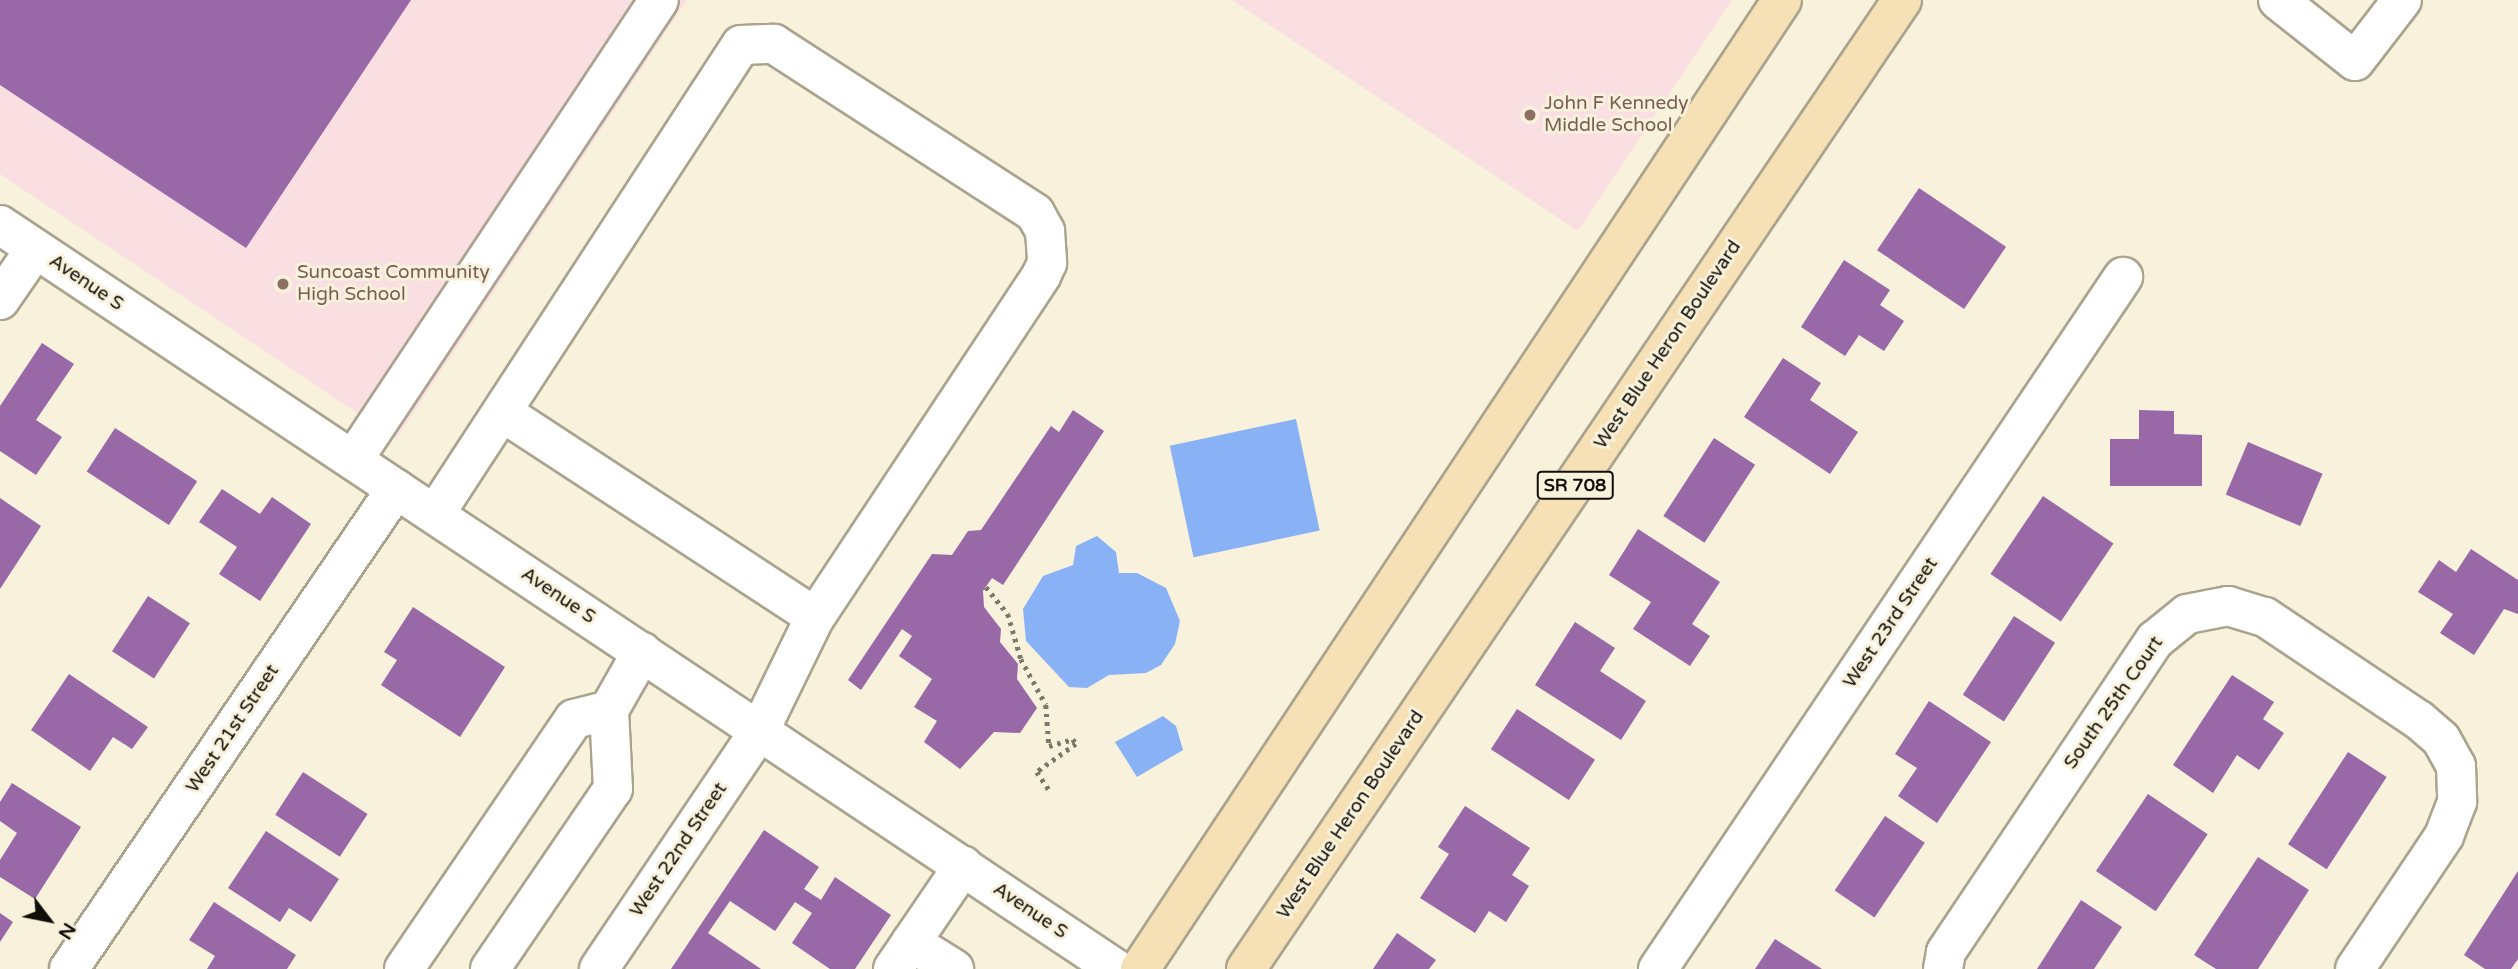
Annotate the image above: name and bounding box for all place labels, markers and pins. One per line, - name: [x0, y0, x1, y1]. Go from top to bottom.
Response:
- place label: John F Kennedy Middle School: [1544, 93, 1689, 137]
- marker: John F Kennedy Middle School: [1522, 107, 1538, 123]
- place label: Suncoast Community High School: [297, 262, 490, 306]
- marker: Suncoast Community High School: [275, 276, 291, 292]

